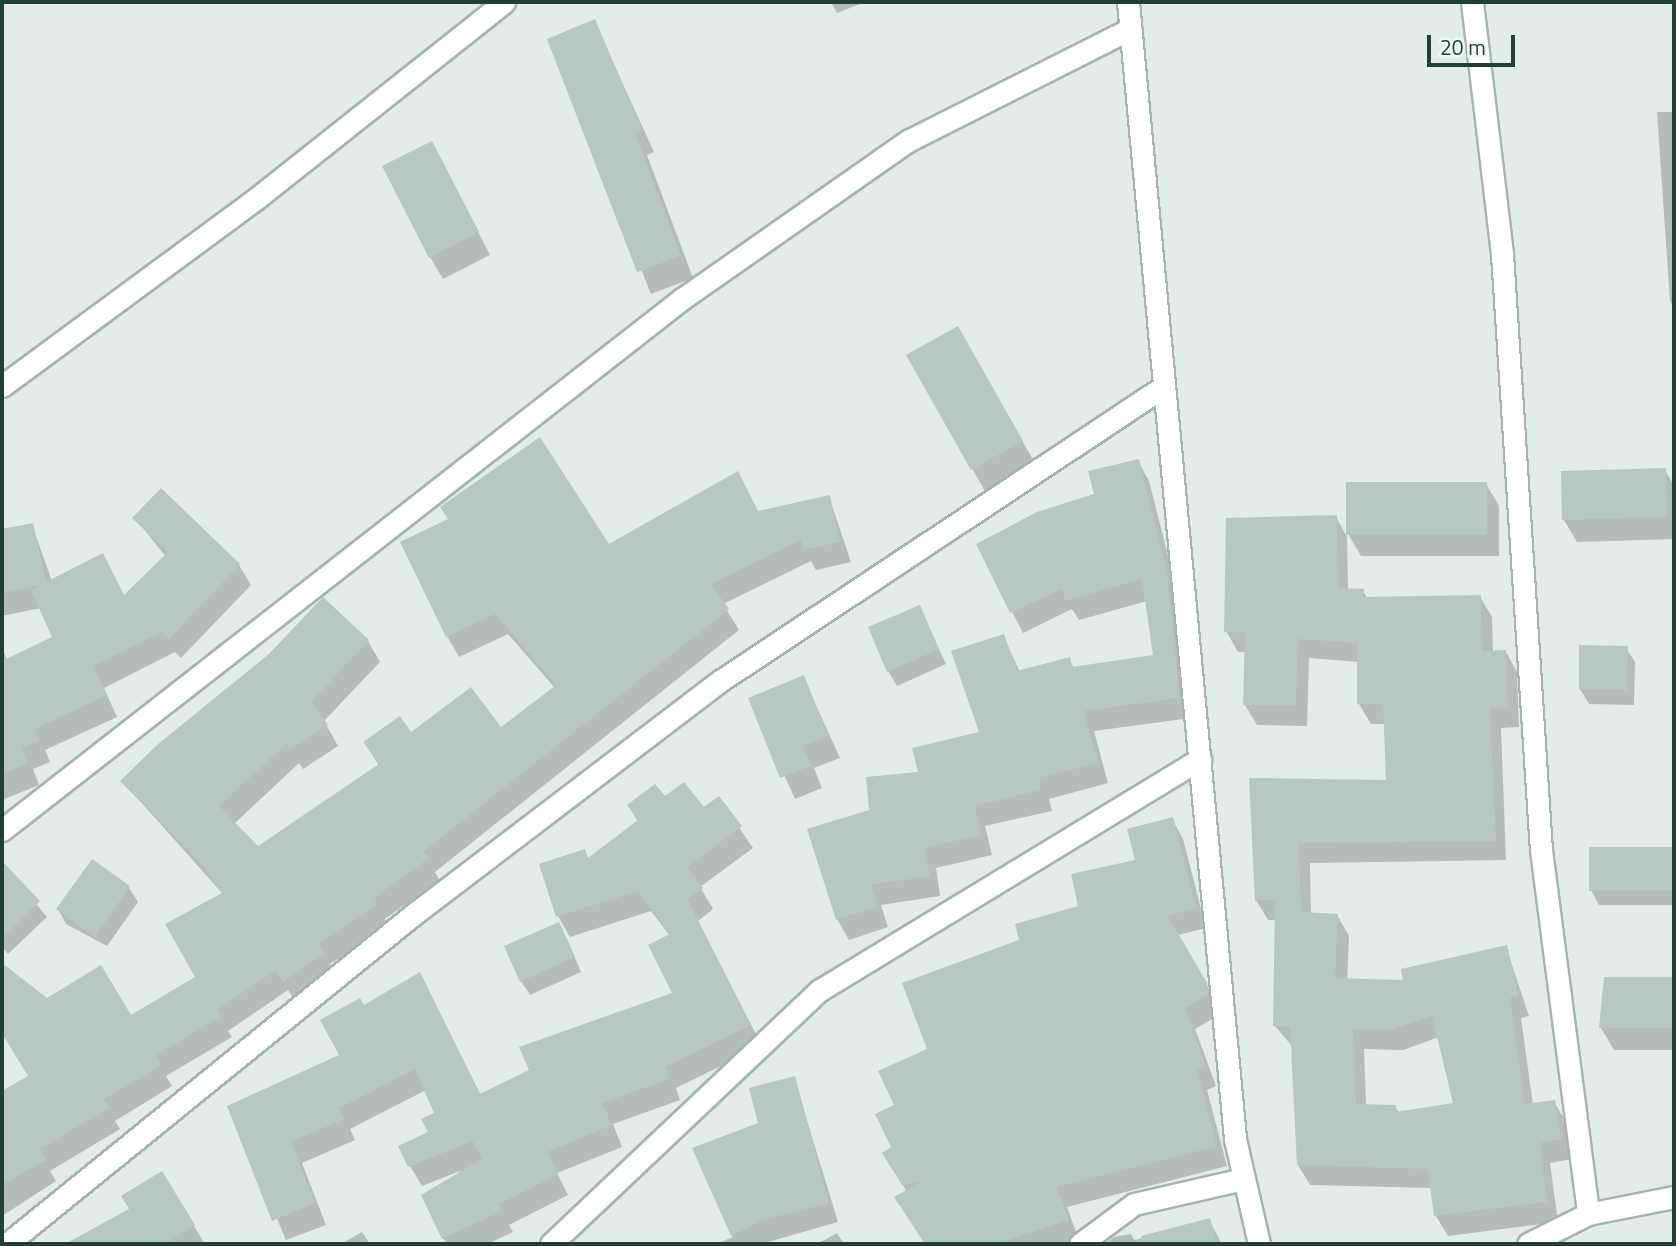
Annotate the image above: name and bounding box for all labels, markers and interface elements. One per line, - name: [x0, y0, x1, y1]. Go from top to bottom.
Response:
- scale bar: [1431, 21, 1518, 65]
- text: 20 m: [1440, 31, 1486, 63]

